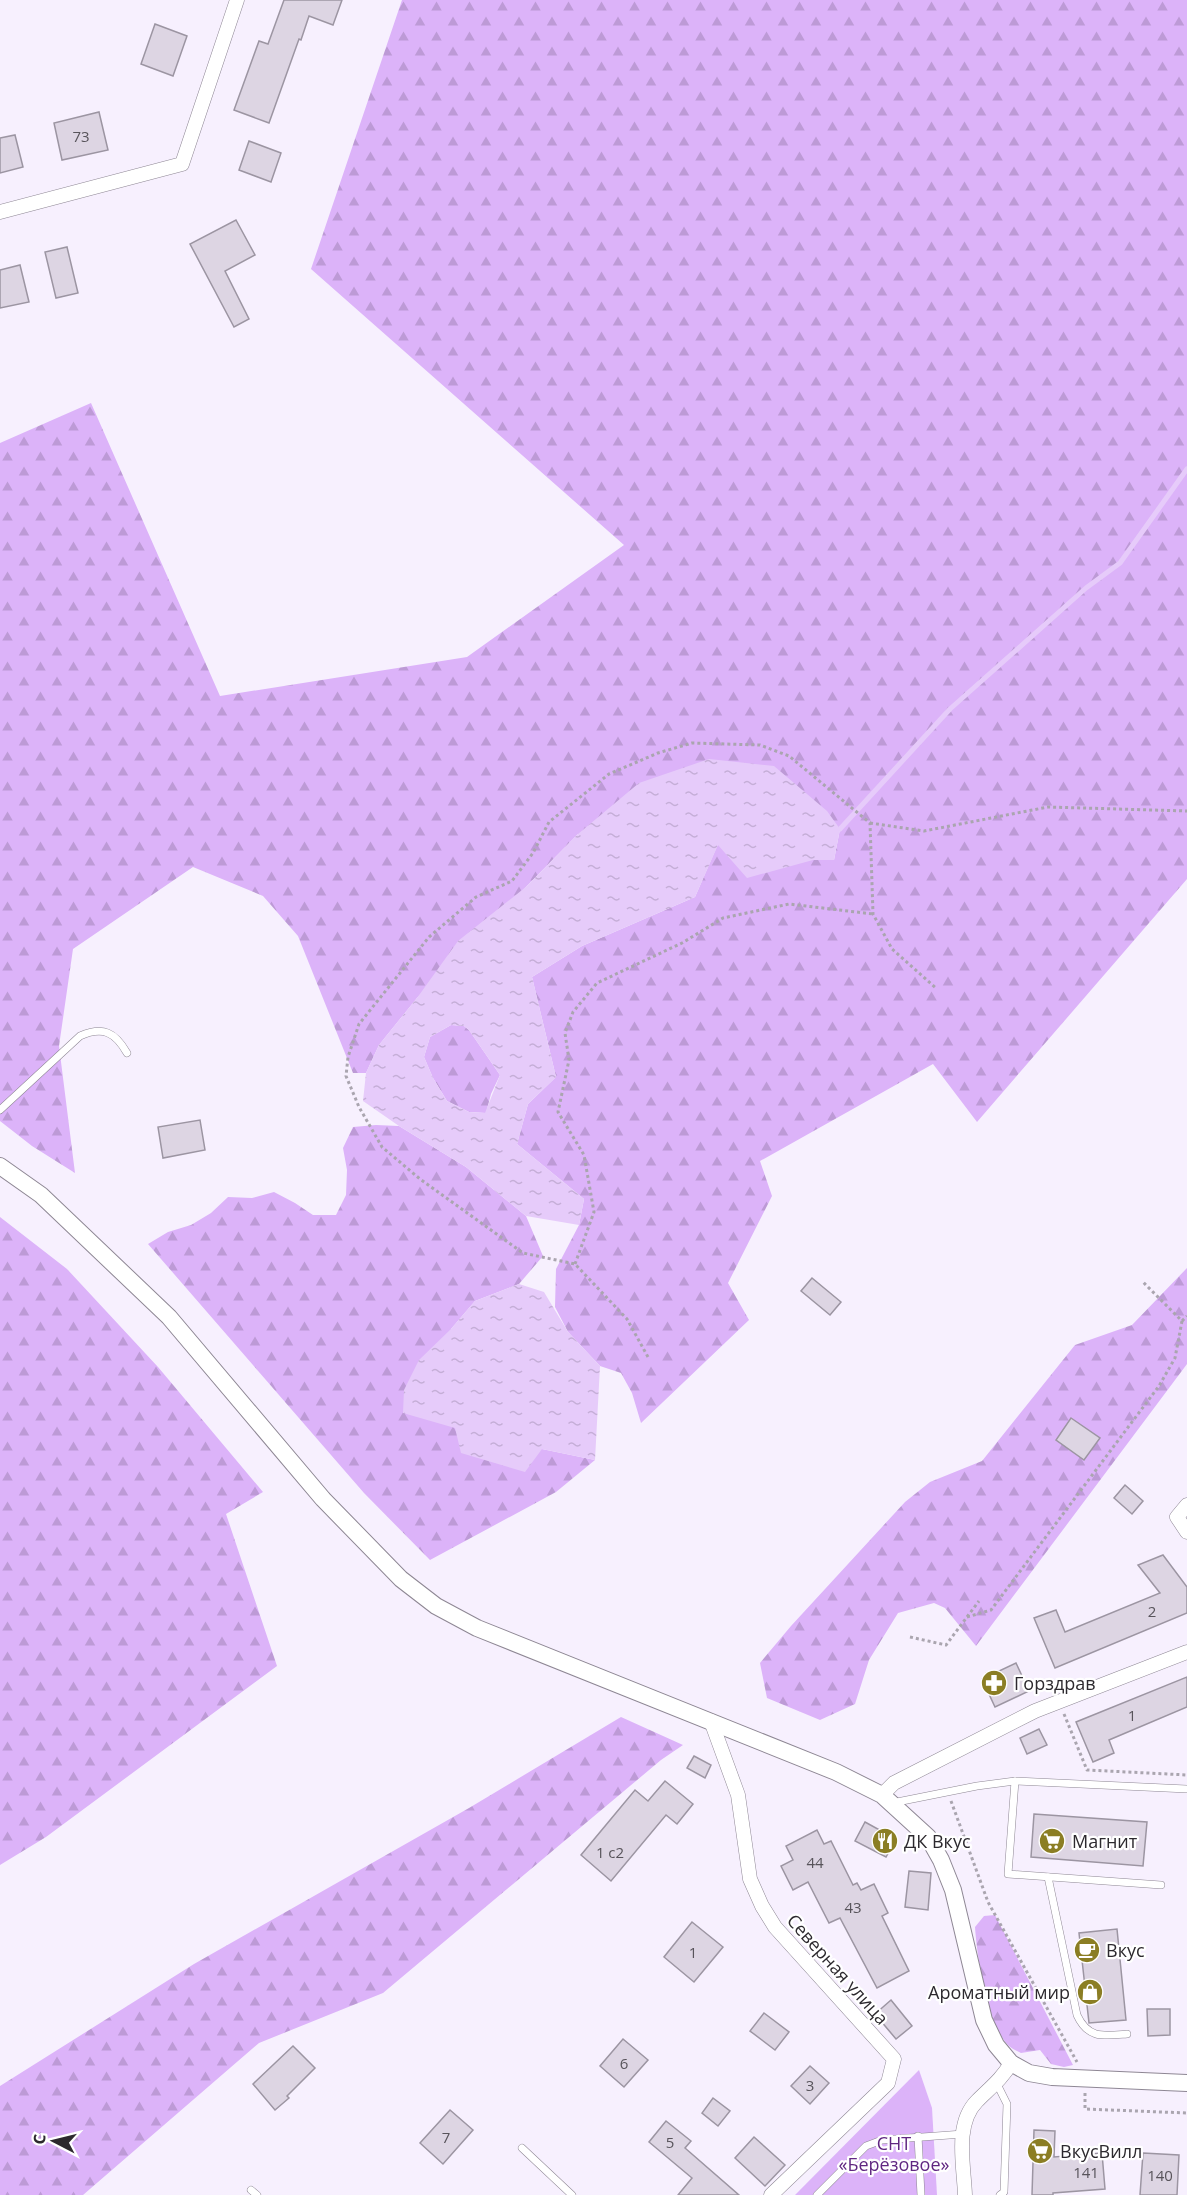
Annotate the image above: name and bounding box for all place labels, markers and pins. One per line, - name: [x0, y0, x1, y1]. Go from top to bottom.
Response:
- pharmacy icon: Горздрав: [979, 1668, 1009, 1698]
- place label: Горздрав: [1014, 1671, 1096, 1695]
- restaurant icon: ДК Вкус: [870, 1826, 900, 1856]
- supermarket icon: Магнит: [1037, 1826, 1067, 1856]
- place label: ДК Вкус: [904, 1829, 971, 1853]
- place label: Магнит: [1072, 1829, 1138, 1853]
- cafe icon: Вкус: [1072, 1935, 1102, 1965]
- place label: Вкус: [1106, 1938, 1145, 1962]
- shop icon: Ароматный мир: [1075, 1977, 1105, 2007]
- place label: Ароматный мир: [928, 1980, 1070, 2004]
- supermarket icon: ВкусВилл: [1025, 2136, 1055, 2166]
- place label: ВкусВилл: [1060, 2139, 1142, 2163]

